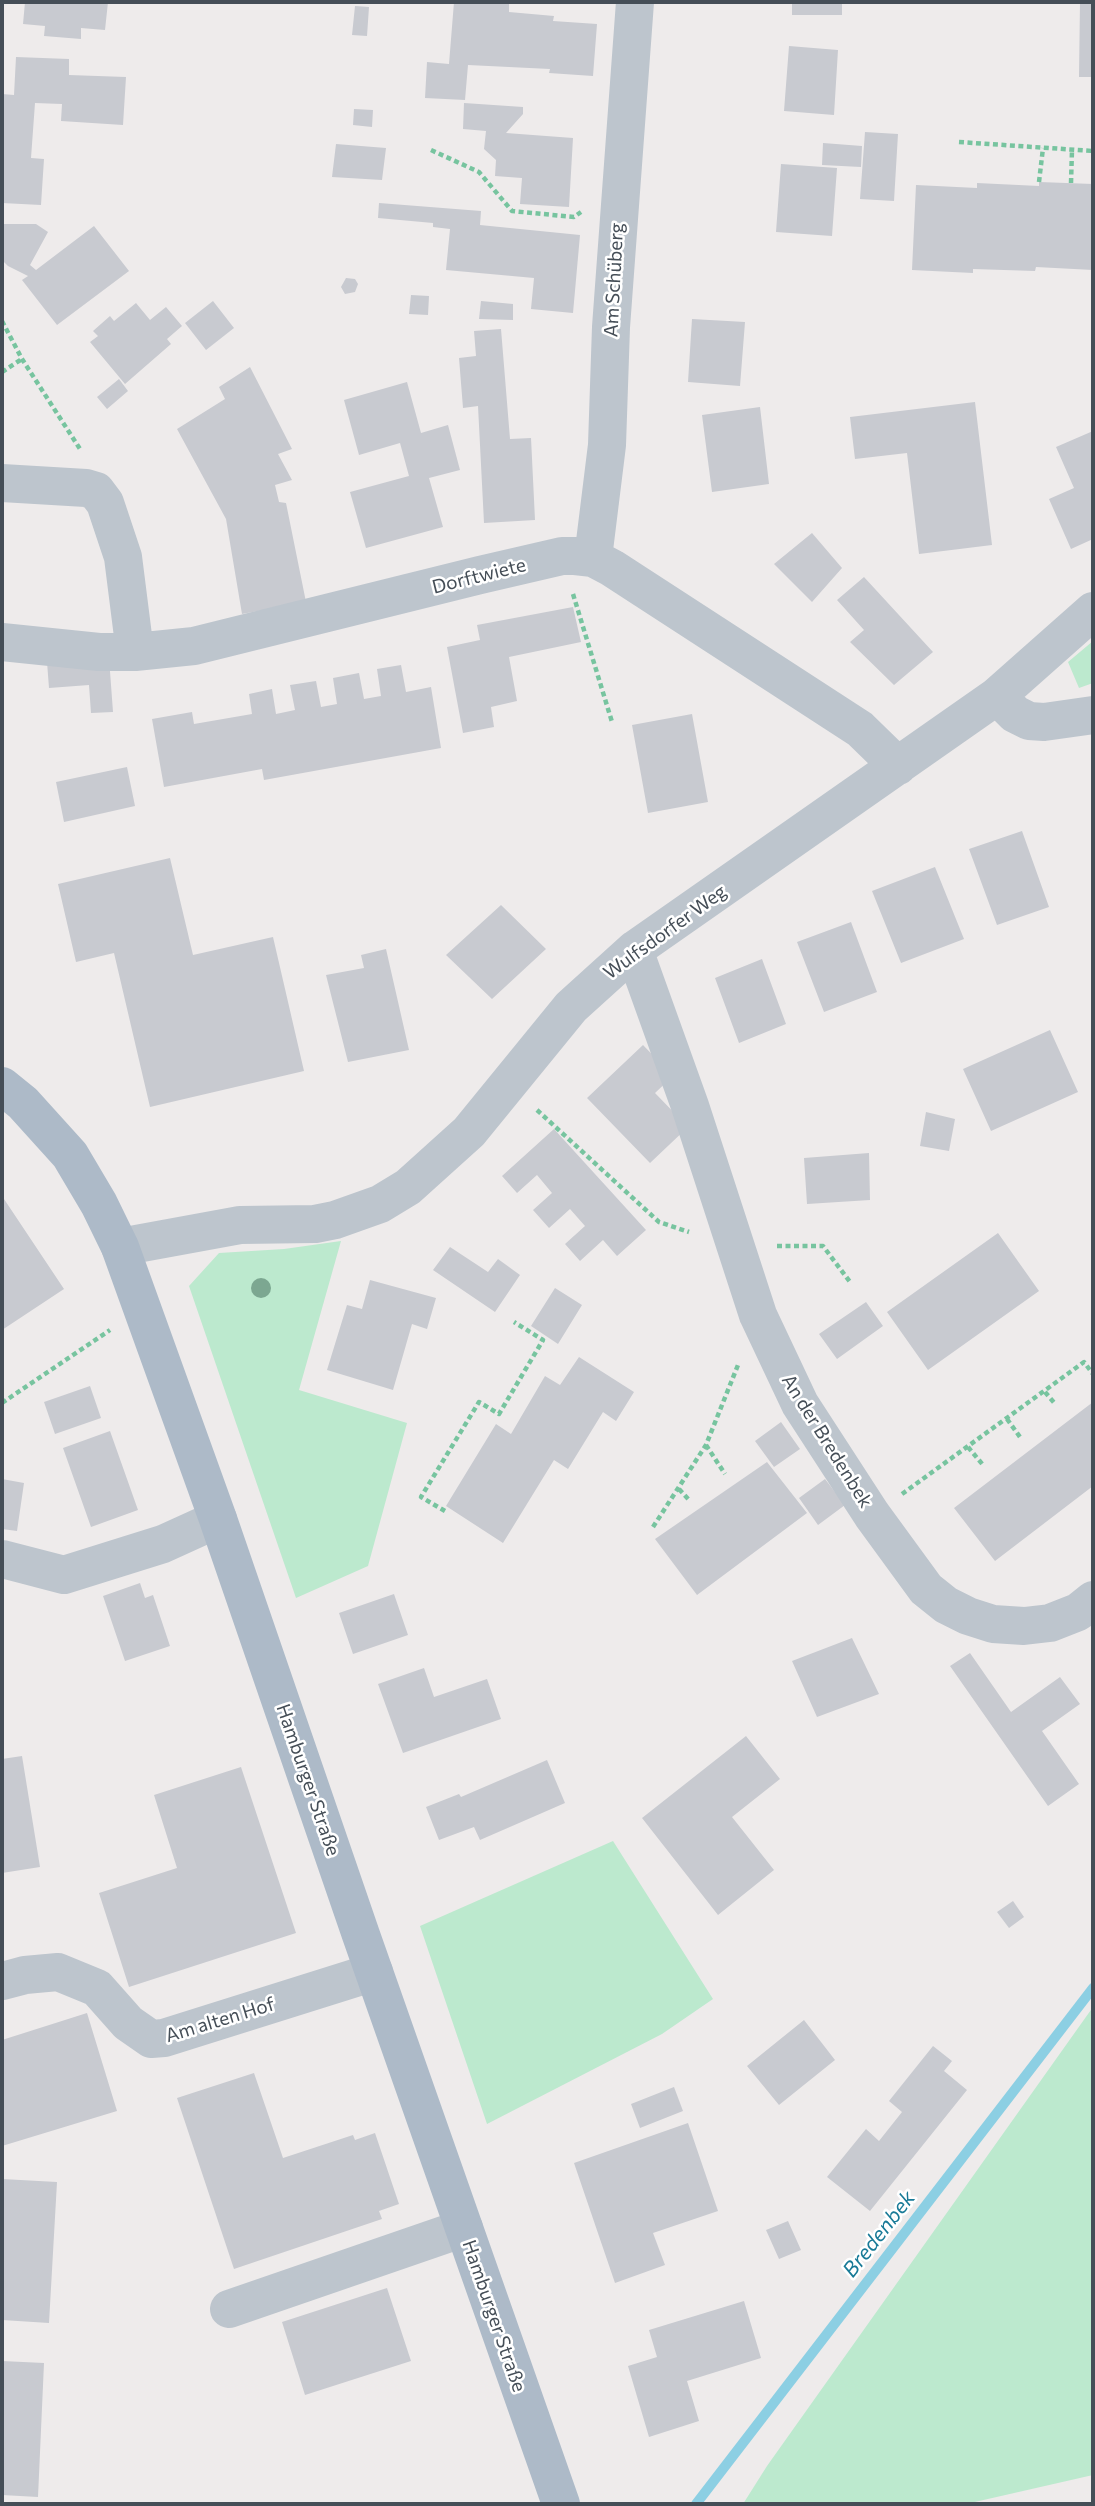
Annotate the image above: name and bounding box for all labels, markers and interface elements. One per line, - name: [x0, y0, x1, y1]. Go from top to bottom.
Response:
- street label: Am Schüberg: [600, 222, 628, 338]
- street label: Dorftwiete: [430, 553, 528, 599]
- street label: Wulfsdorfer Weg: [599, 880, 731, 984]
- street label: An der Bredenbek: [777, 1370, 877, 1512]
- street label: Hamburger Straße: [271, 1701, 345, 1859]
- street label: Am alten Hof: [163, 1993, 277, 2047]
- water label: Bredenbek: [837, 2186, 921, 2282]
- street label: Hamburger Straße: [457, 2237, 531, 2395]

